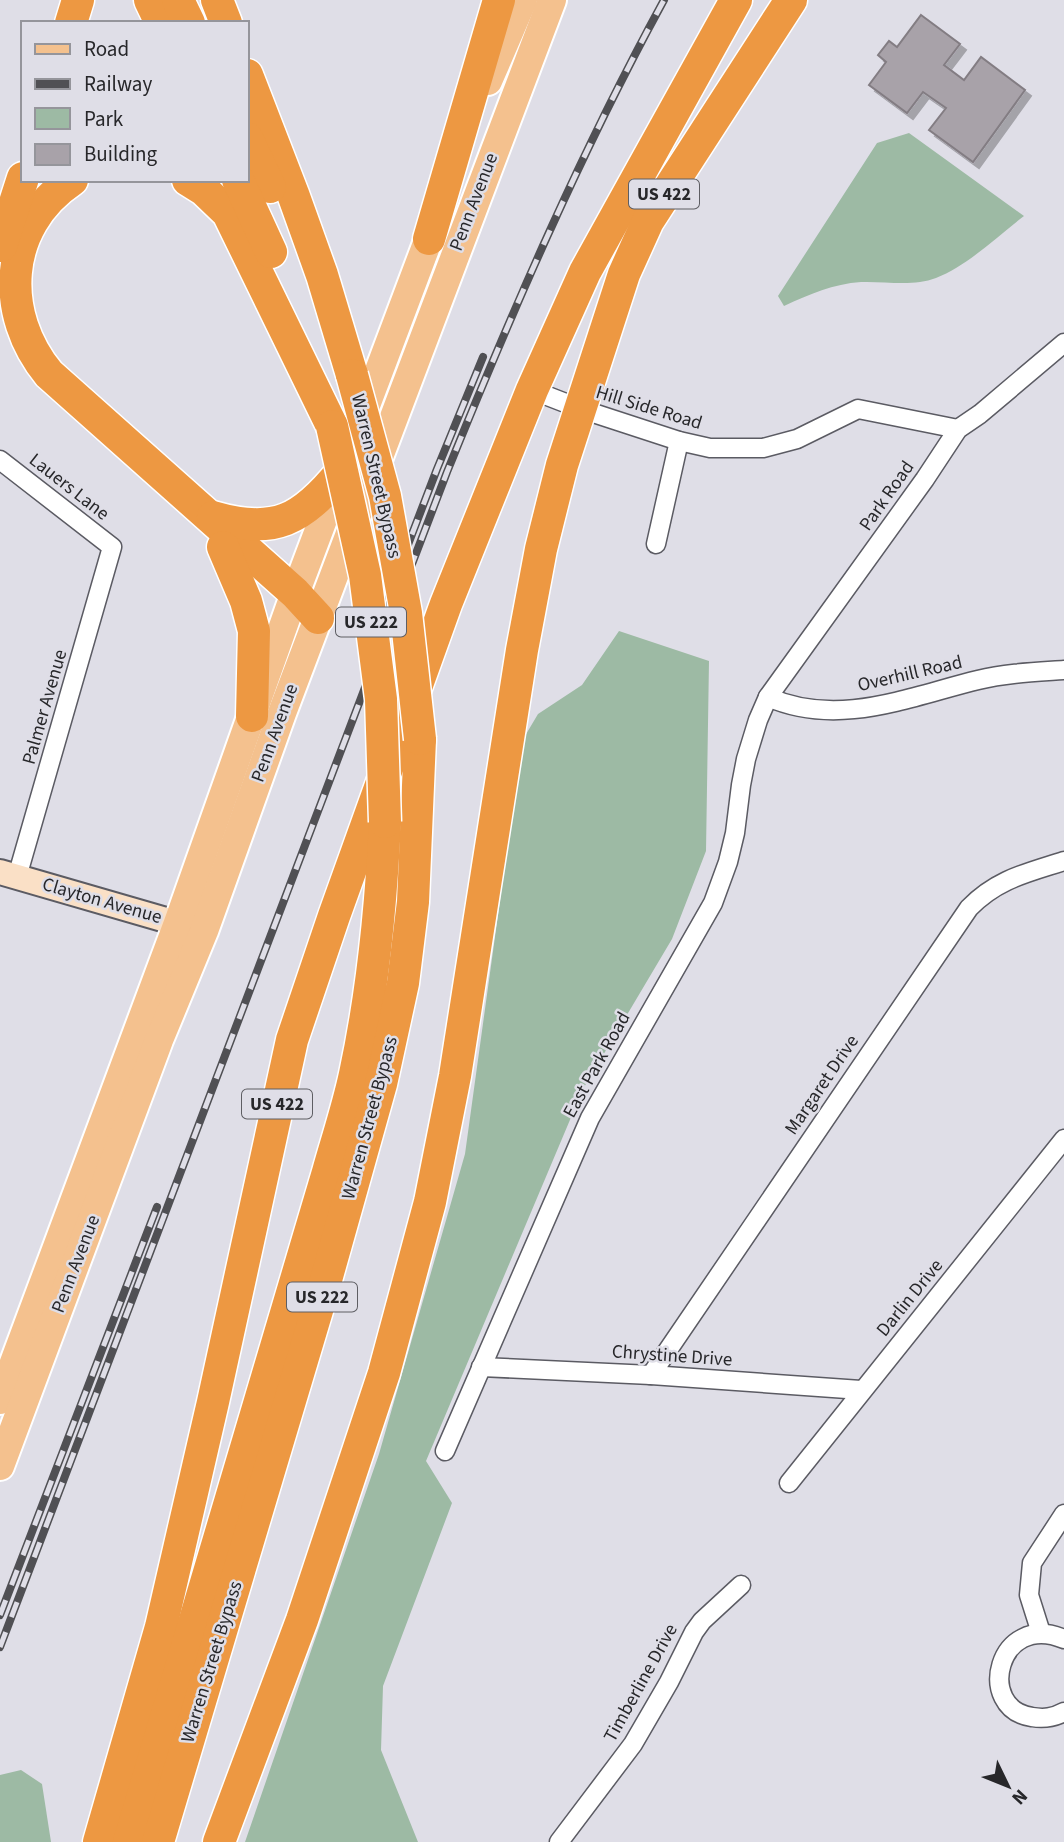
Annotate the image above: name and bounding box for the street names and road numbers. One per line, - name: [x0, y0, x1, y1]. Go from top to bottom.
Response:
- street label: Penn Avenue: [443, 149, 505, 255]
- road number: US 422: [629, 180, 699, 209]
- street label: Hill Side Road: [592, 379, 706, 437]
- street label: Warren Street Bypass: [344, 391, 408, 561]
- street label: Lauers Lane: [23, 447, 115, 527]
- street label: Park Road: [853, 455, 921, 537]
- road number: US 222: [336, 608, 406, 636]
- street label: Palmer Avenue: [16, 646, 74, 768]
- street label: Overhill Road: [855, 649, 965, 699]
- street label: Penn Avenue: [245, 680, 305, 786]
- street label: Clayton Avenue: [39, 871, 165, 931]
- street label: East Park Road: [557, 1007, 637, 1123]
- street label: Margaret Drive: [778, 1029, 866, 1141]
- street label: Warren Street Bypass: [335, 1033, 405, 1203]
- road number: US 422: [242, 1090, 312, 1119]
- street label: Penn Avenue: [45, 1211, 107, 1317]
- street label: Darlin Drive: [870, 1253, 950, 1343]
- road number: US 222: [287, 1282, 357, 1312]
- street label: Chrystine Drive: [611, 1338, 733, 1374]
- street label: Warren Street Bypass: [175, 1578, 249, 1746]
- street label: Timberline Drive: [597, 1619, 685, 1747]

